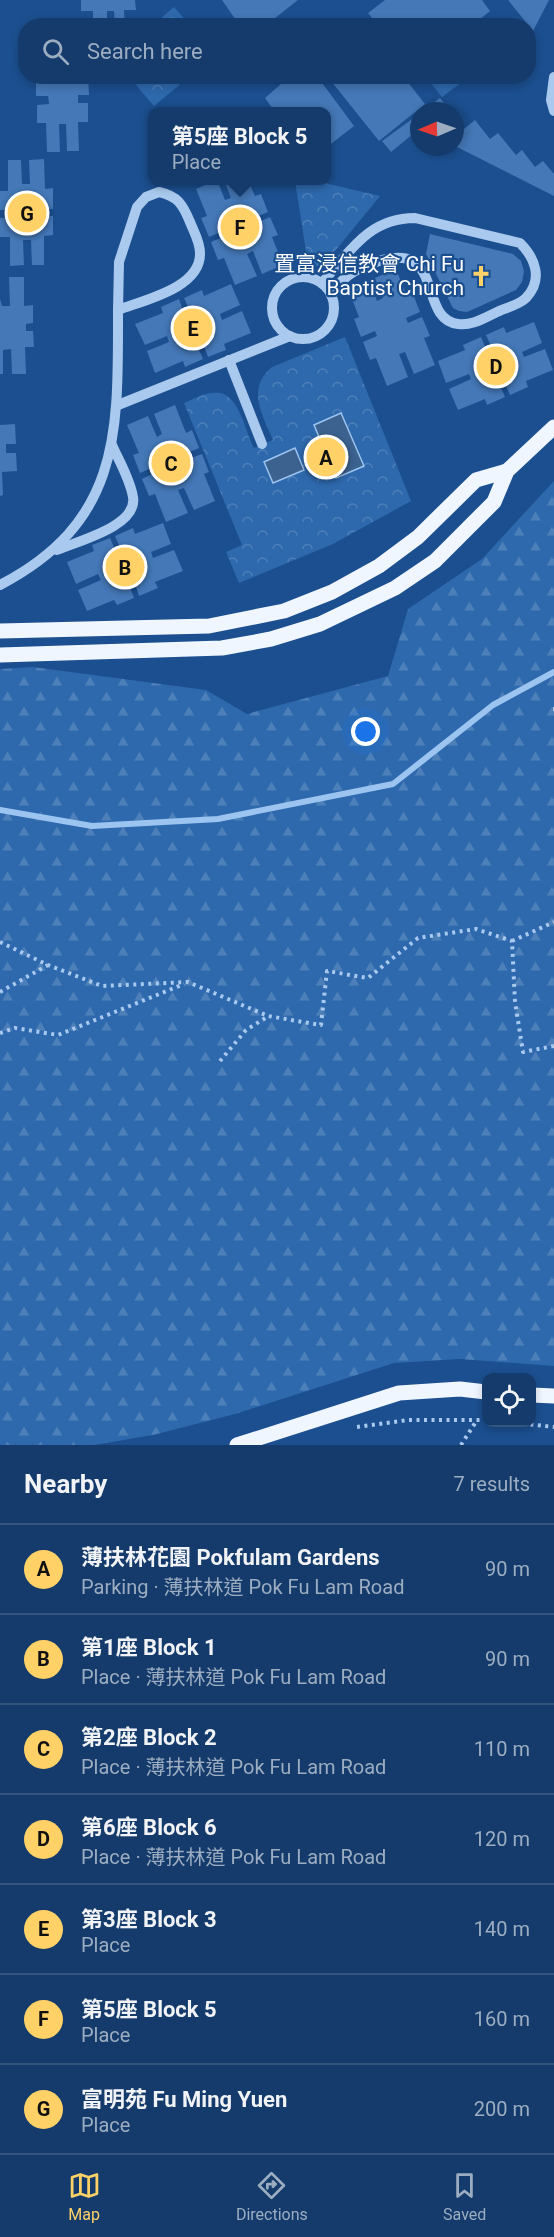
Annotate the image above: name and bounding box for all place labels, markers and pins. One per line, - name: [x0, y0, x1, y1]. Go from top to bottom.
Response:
- pin: G: [8, 190, 46, 236]
- pin: F: [220, 204, 260, 250]
- place label: 置富浸信教會 Chi Fu Baptist Church: [274, 252, 464, 300]
- church icon: 置富浸信教會 Chi Fu Baptist Church: [469, 264, 493, 288]
- pin: E: [174, 306, 212, 350]
- pin: D: [476, 344, 516, 388]
- pin: A: [306, 434, 346, 480]
- pin: C: [152, 440, 190, 486]
- pin: B: [106, 544, 144, 590]

